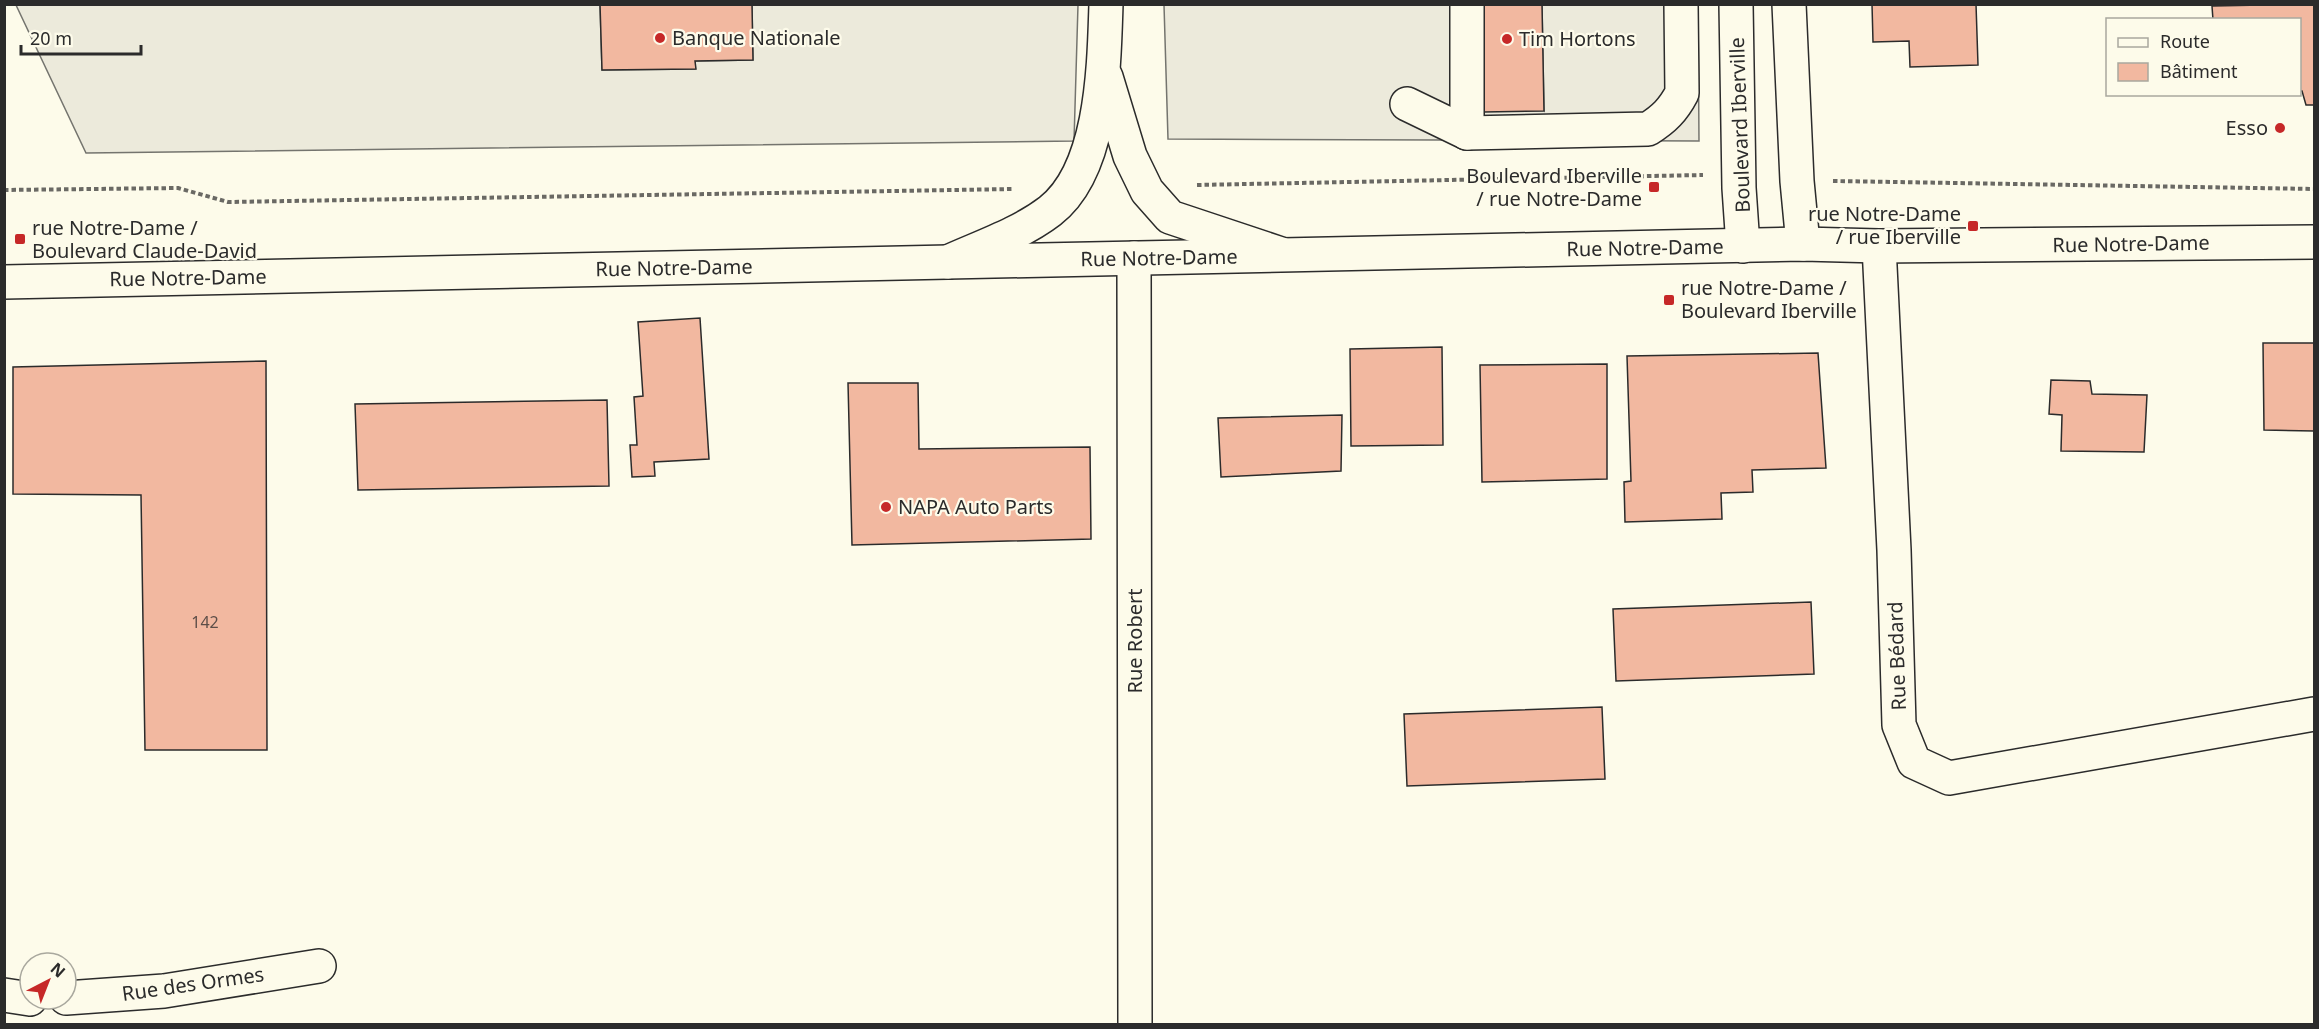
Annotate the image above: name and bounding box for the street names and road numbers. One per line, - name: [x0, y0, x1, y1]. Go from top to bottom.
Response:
- street label: Boulevard Iberville: [1723, 37, 1756, 213]
- street label: Rue Notre-Dame: [2052, 229, 2210, 258]
- street label: Rue Notre-Dame: [1566, 233, 1724, 262]
- street label: Rue Notre-Dame: [1080, 243, 1238, 272]
- street label: Rue Notre-Dame: [595, 253, 753, 282]
- street label: Rue Notre-Dame: [109, 263, 267, 292]
- street label: Rue Robert: [1121, 589, 1148, 693]
- street label: Rue Bédard: [1881, 601, 1912, 711]
- street label: Rue des Ormes: [120, 960, 266, 1007]

